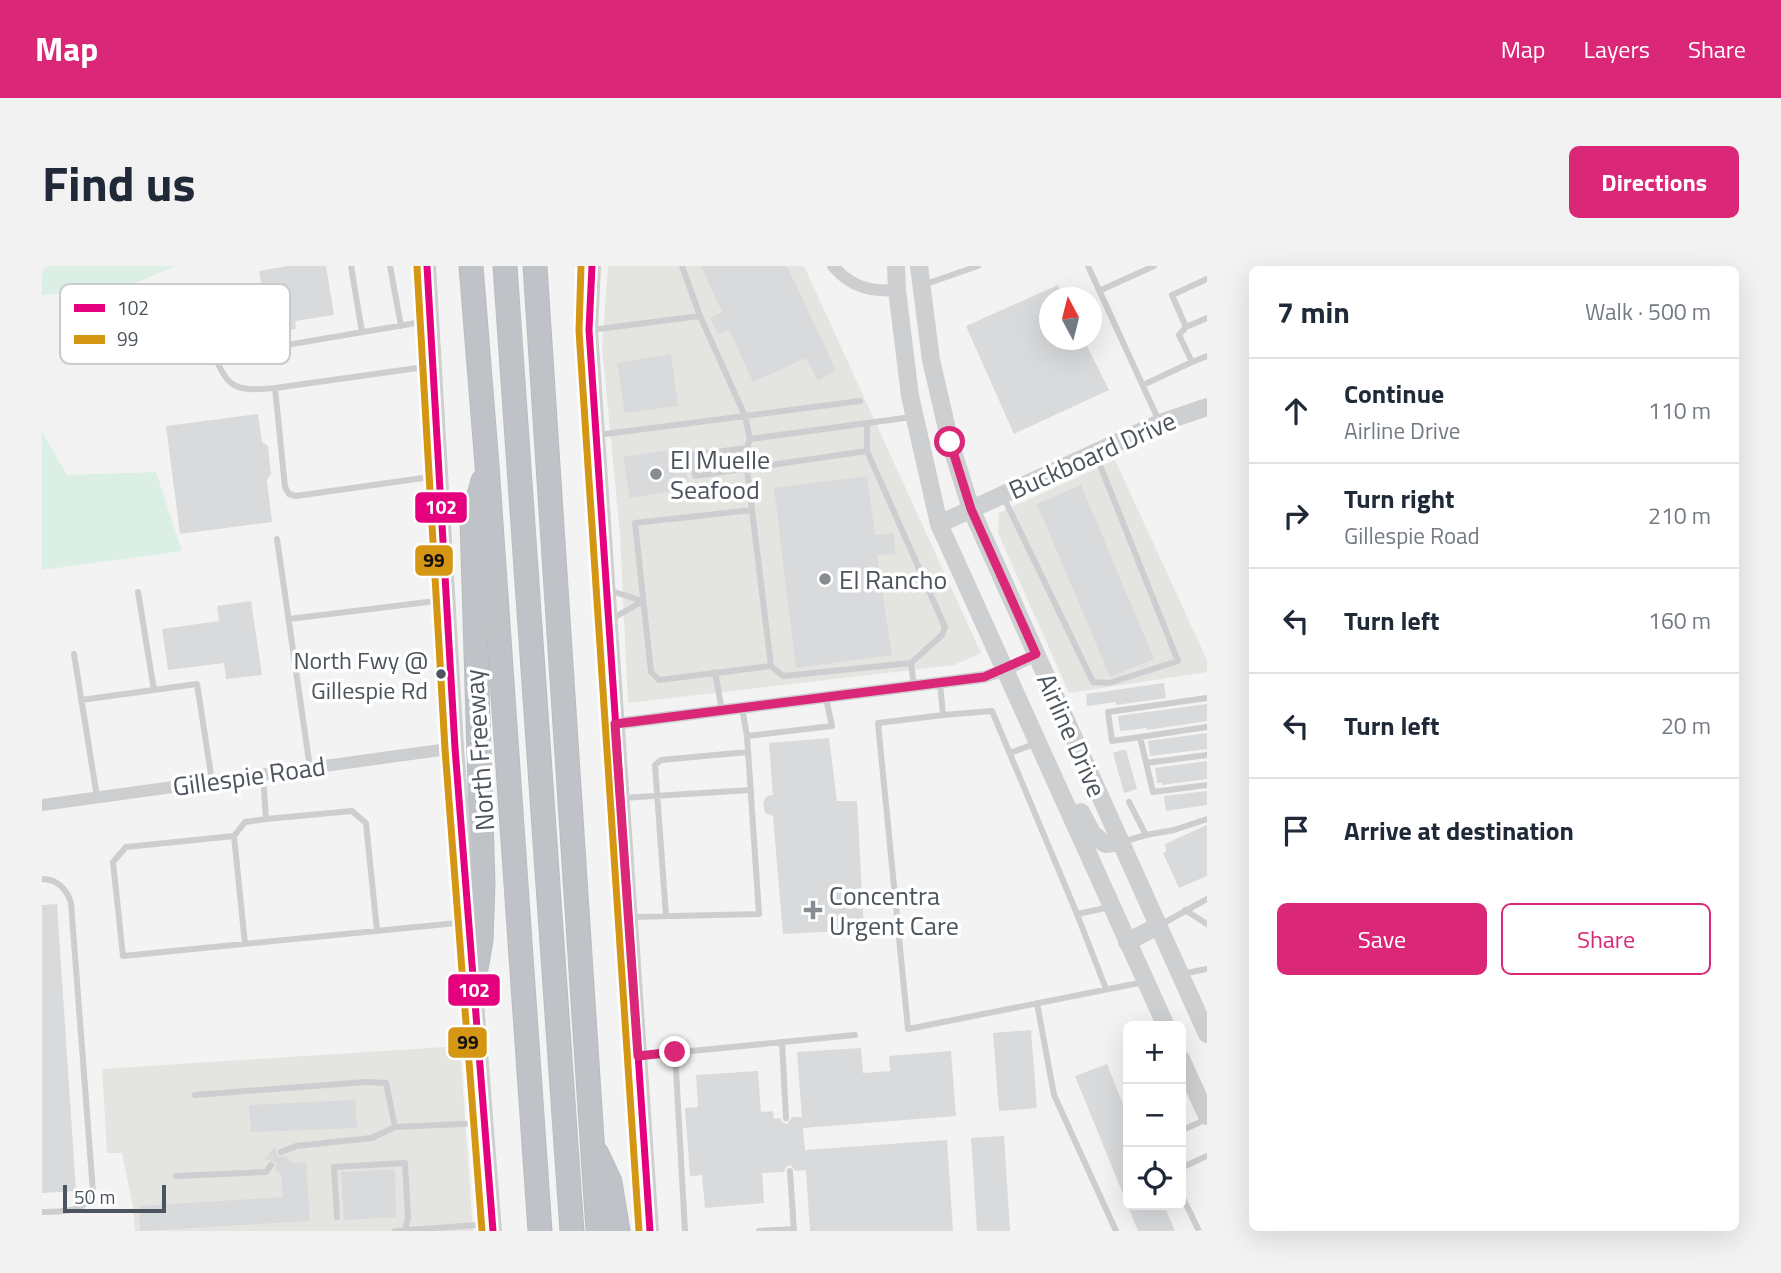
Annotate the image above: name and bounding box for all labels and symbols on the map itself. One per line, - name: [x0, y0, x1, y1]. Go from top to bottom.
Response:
- legend: [60, 284, 290, 364]
- north arrow: [1039, 287, 1102, 350]
- text: 102: [117, 293, 149, 322]
- text: 99: [117, 324, 138, 353]
- street label: Buckboard Drive: [1002, 401, 1182, 509]
- route start: [934, 426, 965, 457]
- place label: El Muelle Seafood: [670, 440, 770, 509]
- marker: El Muelle Seafood: [648, 466, 664, 482]
- line badge: 102: [414, 491, 468, 524]
- text: 102: [425, 492, 457, 521]
- line badge: 99: [414, 544, 454, 577]
- text: 99: [423, 545, 445, 574]
- place label: El Rancho: [839, 560, 947, 599]
- marker: El Rancho: [817, 571, 833, 587]
- place label: North Fwy @ Gillespie Rd: [293, 642, 428, 708]
- marker: North Fwy @ Gillespie Rd: [434, 667, 448, 681]
- street label: Airline Drive: [1027, 667, 1117, 803]
- street label: North Freeway: [454, 668, 504, 832]
- street label: Gillespie Road: [170, 746, 328, 806]
- place label: Concentra Urgent Care: [829, 876, 959, 945]
- marker: Concentra Urgent Care: [803, 900, 823, 920]
- line badge: 102: [447, 973, 501, 1007]
- text: 102: [458, 975, 490, 1004]
- line badge: 99: [447, 1026, 488, 1059]
- text: 99: [457, 1027, 479, 1056]
- route end: [659, 1036, 690, 1067]
- scale bar: [63, 1182, 166, 1214]

